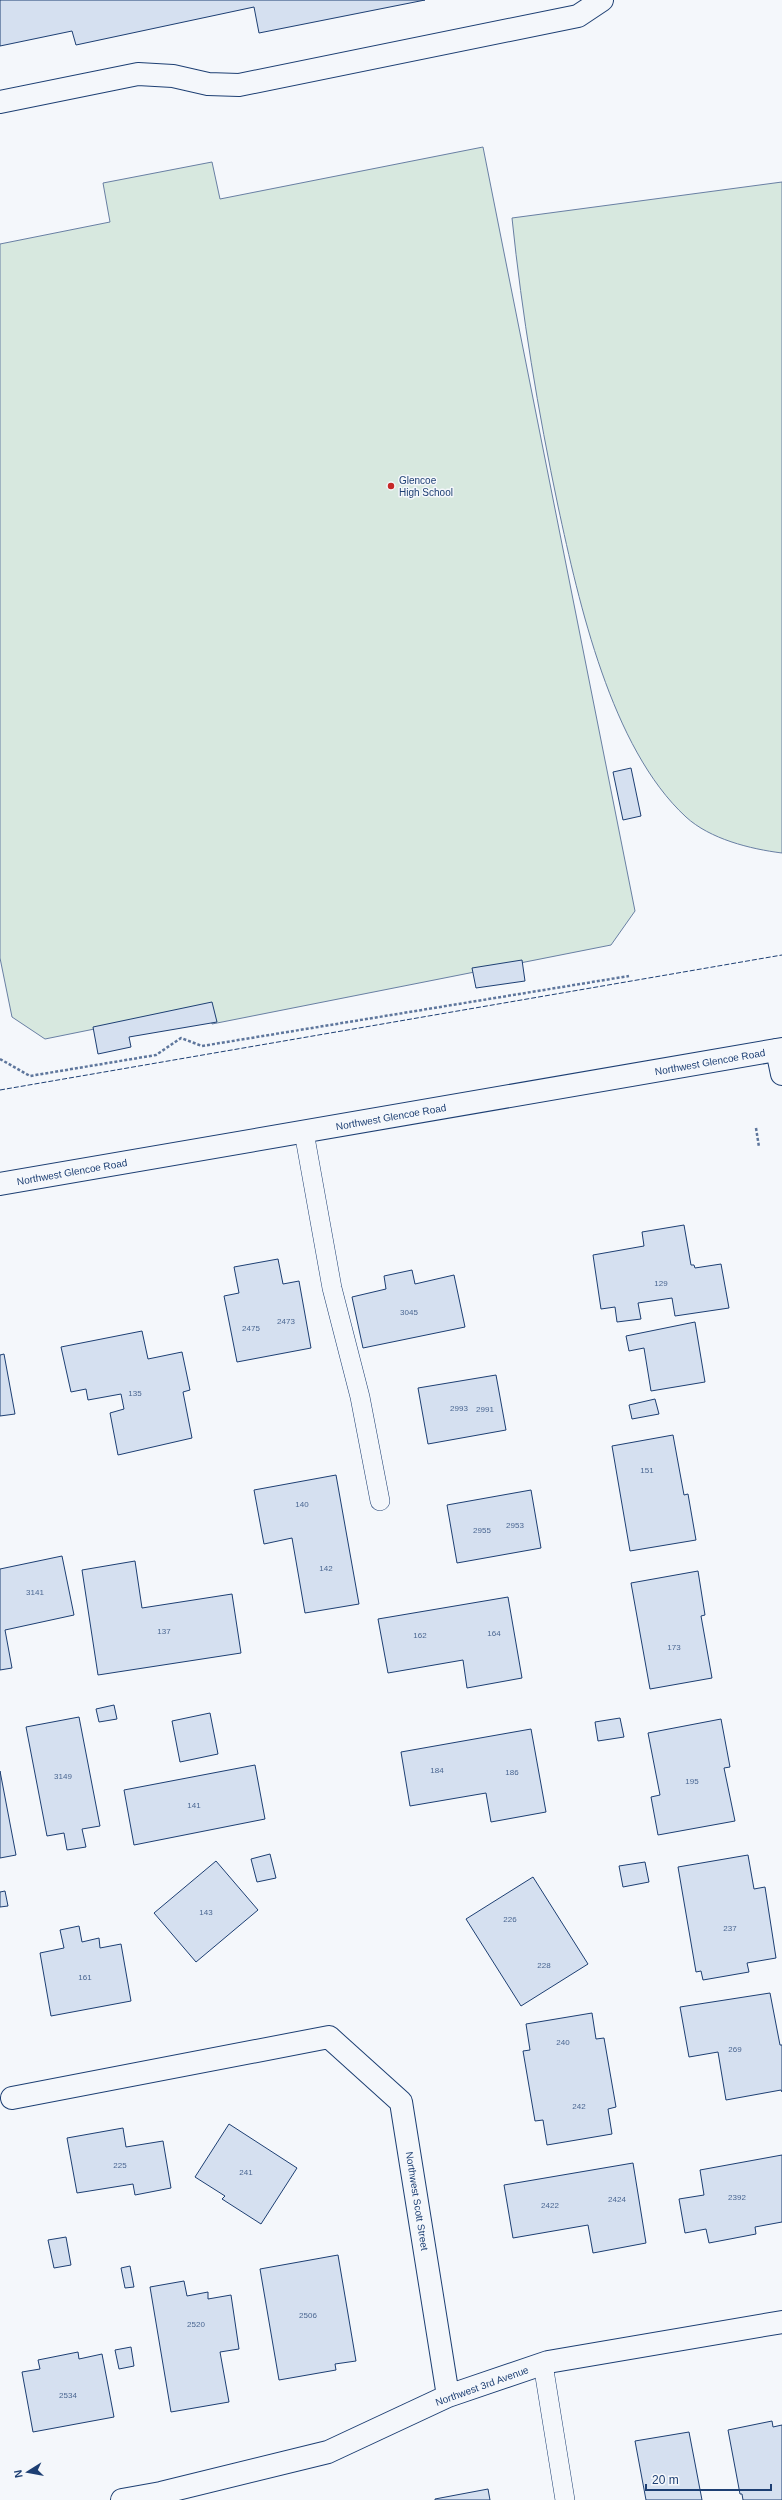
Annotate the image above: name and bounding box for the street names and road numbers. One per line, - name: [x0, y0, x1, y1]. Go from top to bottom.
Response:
- street label: Northwest Glencoe Road: [654, 1047, 766, 1077]
- street label: Northwest Glencoe Road: [335, 1102, 447, 1132]
- street label: Northwest Glencoe Road: [16, 1157, 128, 1187]
- street label: Northwest Scott Street: [404, 2151, 430, 2251]
- street label: Northwest 3rd Avenue: [434, 2364, 530, 2408]

